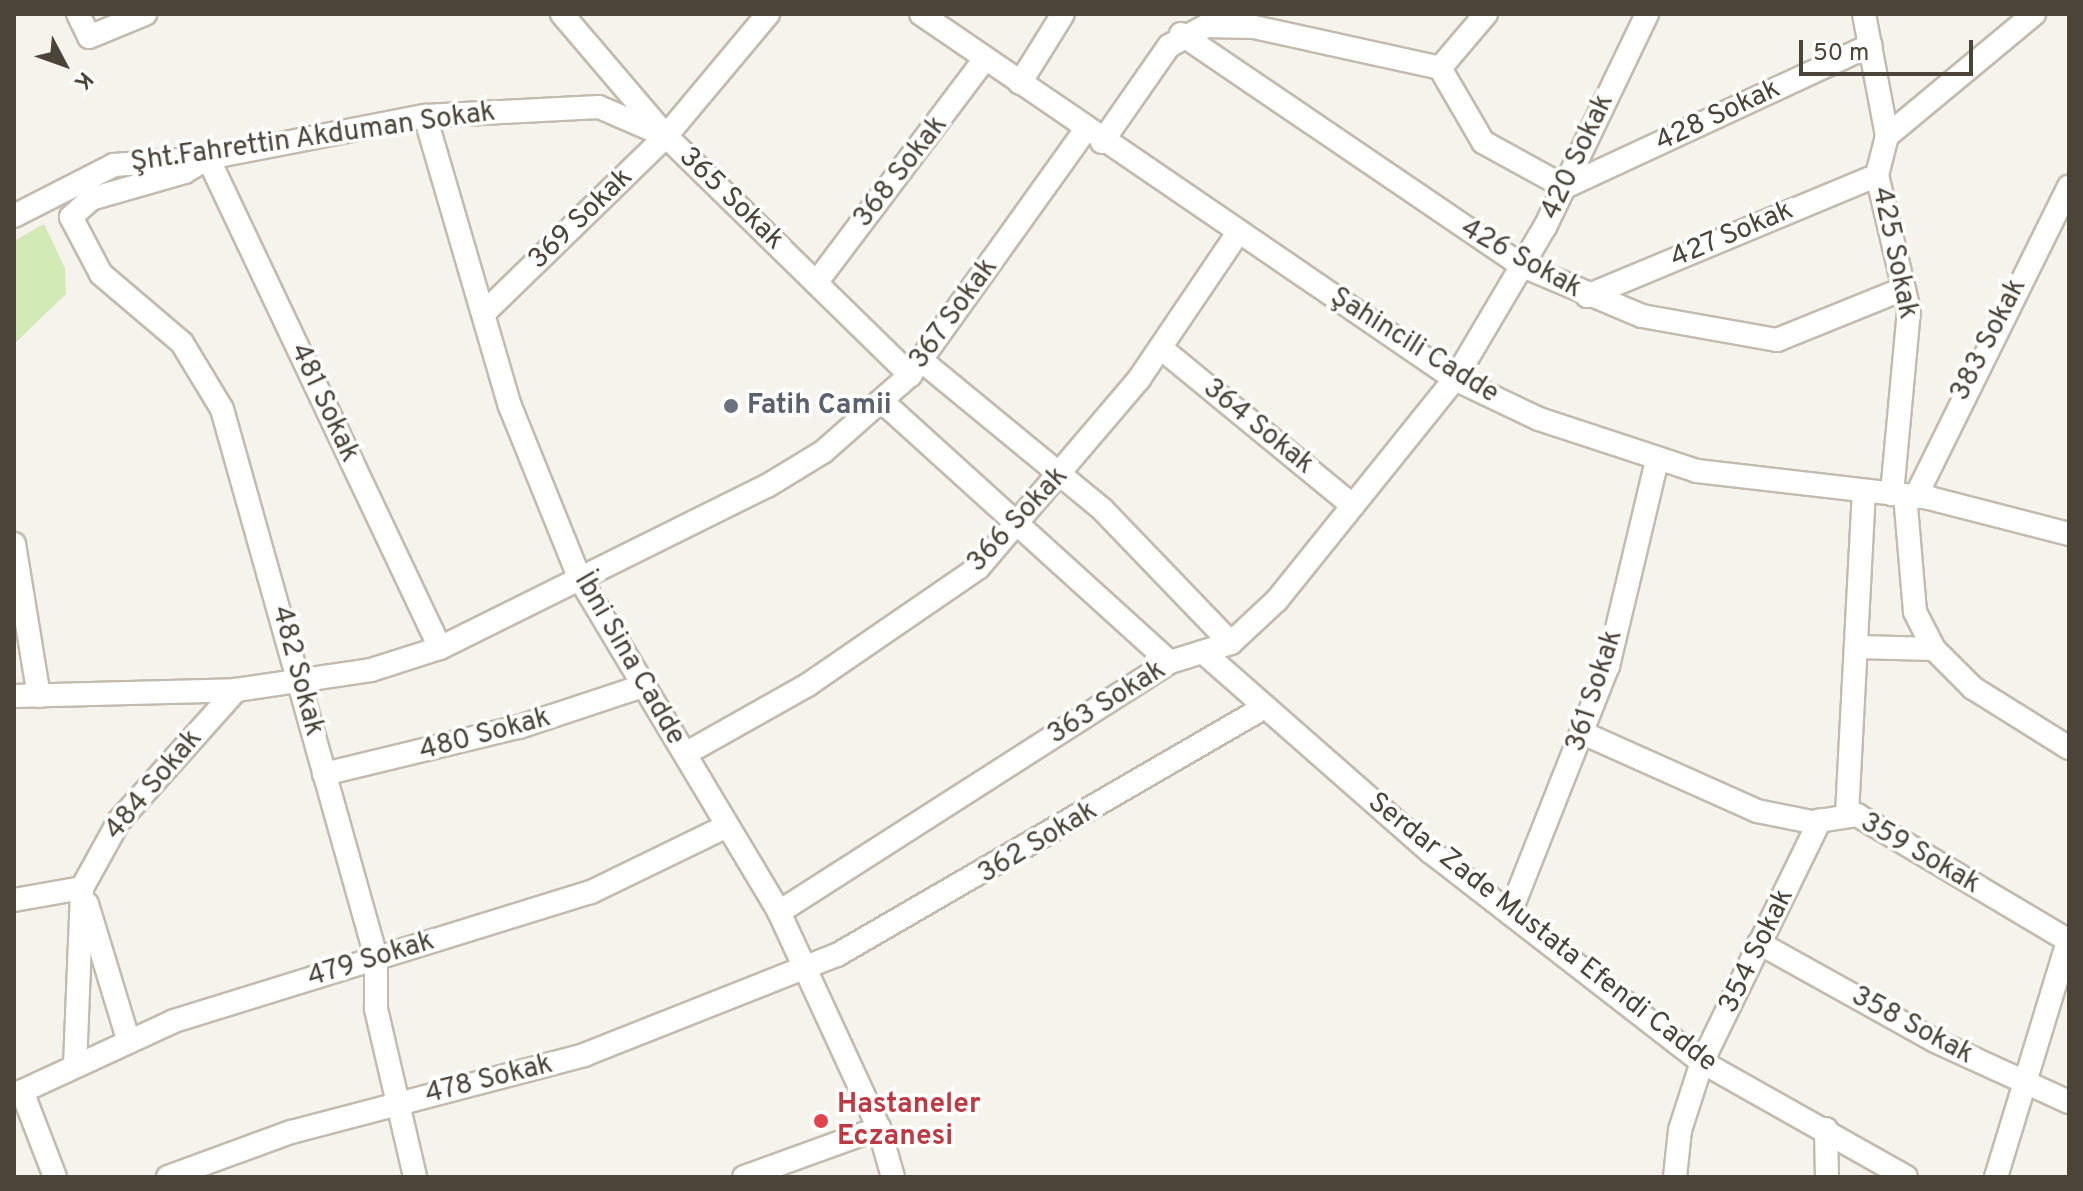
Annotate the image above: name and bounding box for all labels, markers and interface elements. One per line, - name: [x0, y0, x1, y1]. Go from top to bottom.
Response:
- north arrow: [24, 24, 104, 104]
- scale bar: [1803, 24, 1977, 74]
- text: 50 m: [1813, 39, 1869, 69]
- text: K: [67, 65, 98, 95]
- street label: 428 Sokak: [1650, 72, 1786, 160]
- street label: 420 Sokak: [1534, 89, 1622, 225]
- street label: Şht.Fahrettin Akduman Sokak: [128, 96, 498, 180]
- street label: 368 Sokak: [847, 109, 955, 235]
- street label: 365 Sokak: [671, 141, 791, 257]
- street label: 369 Sokak: [522, 161, 640, 277]
- street label: 425 Sokak: [1864, 184, 1924, 322]
- street label: 427 Sokak: [1665, 194, 1799, 276]
- street label: 426 Sokak: [1454, 212, 1588, 306]
- street label: 367 Sokak: [902, 252, 1006, 376]
- street label: 383 Sokak: [1944, 273, 2034, 407]
- street label: Şahincili Cadde: [1323, 281, 1505, 411]
- street label: 481 Sokak: [282, 338, 366, 468]
- street label: 364 Sokak: [1196, 372, 1320, 482]
- place label: Fatih Camii: [747, 389, 892, 423]
- marker: Fatih Camii: [722, 397, 740, 415]
- street label: 366 Sokak: [961, 460, 1075, 580]
- street label: İbni Sina Cadde: [566, 567, 692, 751]
- street label: 482 Sokak: [264, 602, 330, 740]
- street label: 361 Sokak: [1560, 626, 1630, 756]
- street label: 363 Sokak: [1042, 654, 1172, 752]
- street label: 480 Sokak: [416, 701, 554, 769]
- street label: 484 Sokak: [98, 723, 210, 847]
- street label: Serdar Zade Mustata Efendi Cadde: [1361, 786, 1723, 1080]
- street label: 362 Sokak: [972, 794, 1104, 892]
- street label: 359 Sokak: [1854, 806, 1986, 902]
- street label: 354 Sokak: [1712, 883, 1802, 1019]
- street label: 479 Sokak: [304, 925, 438, 995]
- street label: 358 Sokak: [1845, 980, 1979, 1072]
- street label: 478 Sokak: [422, 1048, 556, 1112]
- place label: Hastaneler Eczanesi: [837, 1088, 981, 1154]
- marker: Hastaneler Eczanesi: [812, 1112, 830, 1130]

